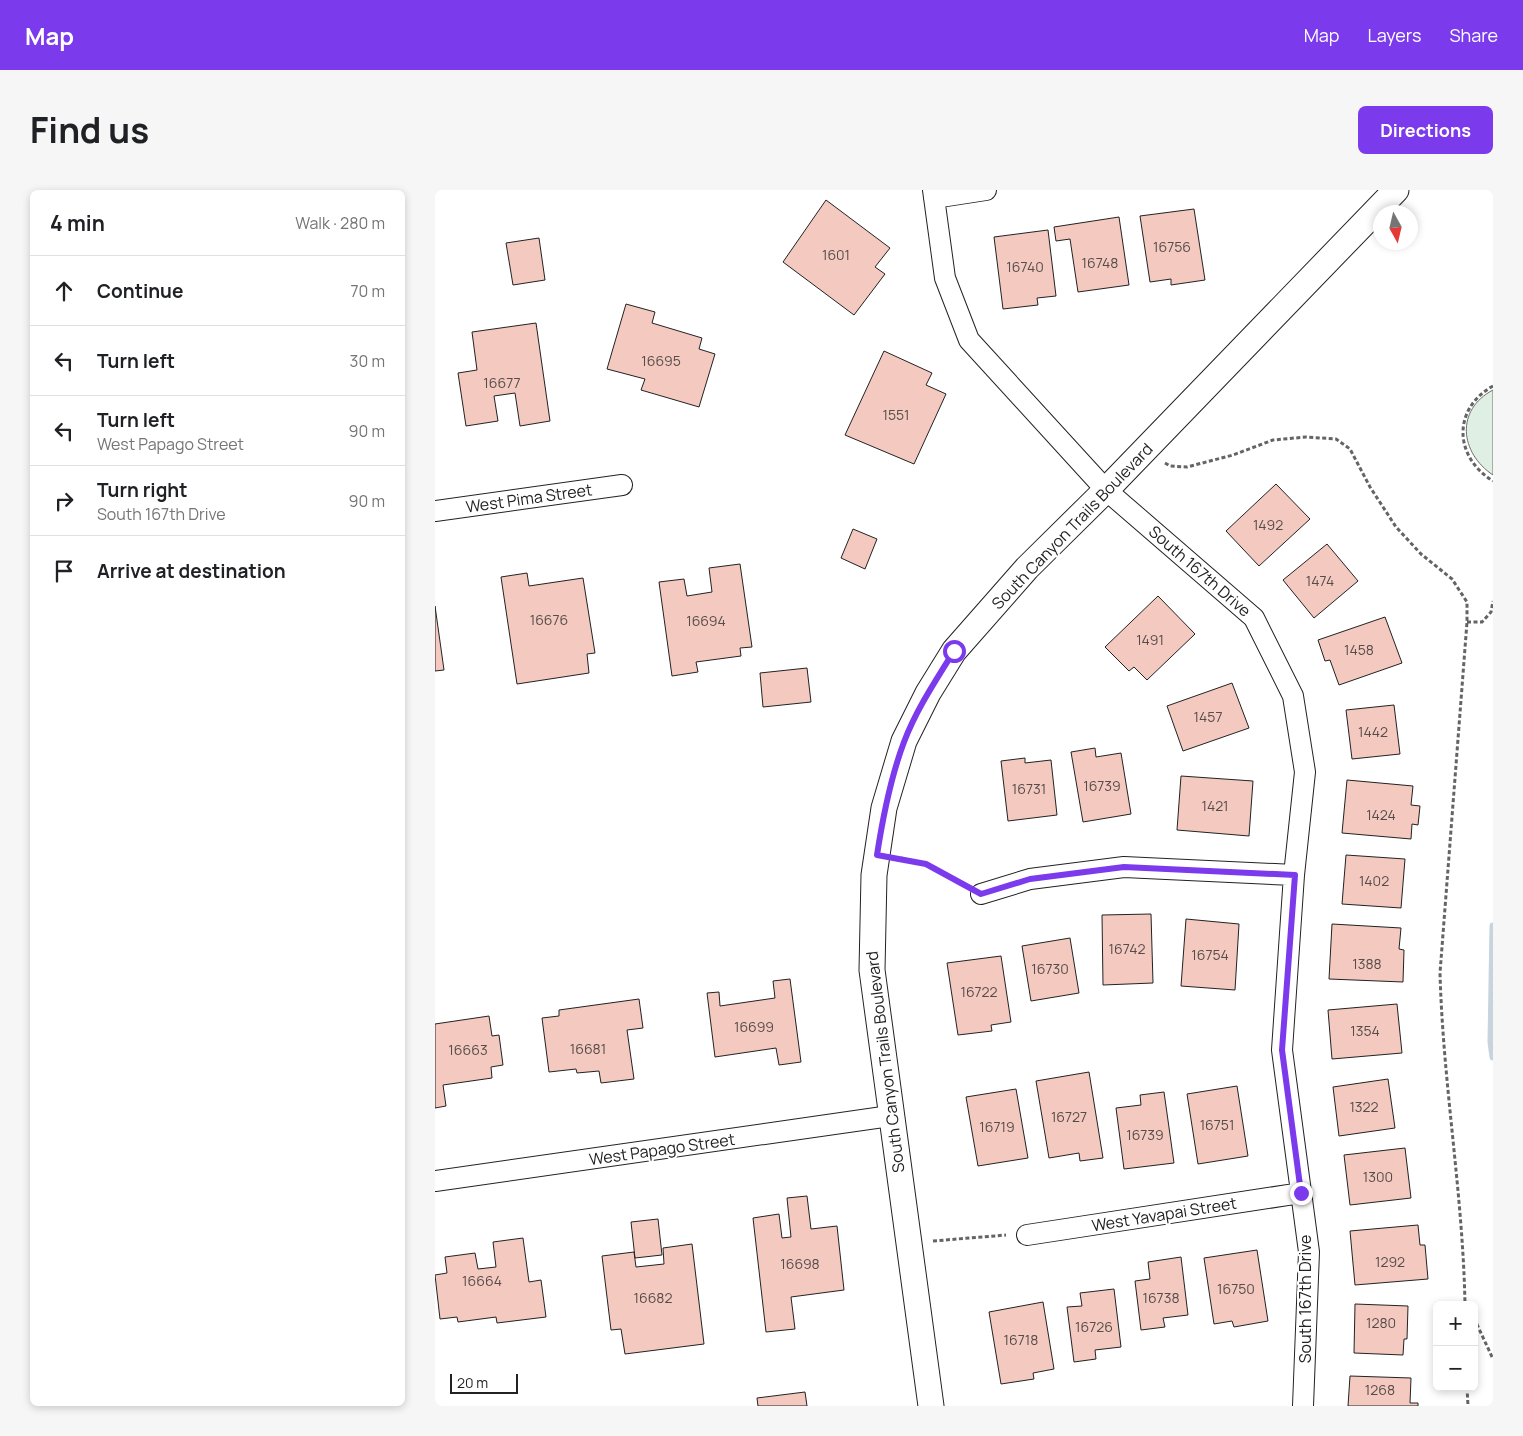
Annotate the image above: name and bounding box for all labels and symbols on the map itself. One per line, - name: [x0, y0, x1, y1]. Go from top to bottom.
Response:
- north arrow: [1373, 205, 1418, 250]
- house number: 16756: [1153, 237, 1191, 256]
- house number: 1601: [822, 245, 850, 264]
- house number: 16748: [1082, 253, 1119, 272]
- house number: 16740: [1006, 257, 1044, 276]
- house number: 16695: [641, 351, 681, 370]
- house number: 16677: [483, 373, 521, 392]
- house number: 1551: [882, 405, 910, 424]
- street label: South Canyon Trails Boulevard: [987, 438, 1157, 614]
- street label: West Pima Street: [464, 478, 594, 518]
- house number: 1492: [1253, 515, 1283, 534]
- street label: South 167th Drive: [1144, 520, 1256, 622]
- house number: 1474: [1306, 571, 1334, 590]
- house number: 16676: [530, 610, 568, 629]
- house number: 16694: [686, 611, 726, 630]
- house number: 1491: [1136, 630, 1164, 649]
- route start: [943, 640, 966, 663]
- house number: 1458: [1344, 640, 1374, 659]
- house number: 1457: [1194, 707, 1222, 726]
- house number: 1442: [1358, 722, 1388, 741]
- house number: 16739: [1083, 776, 1121, 795]
- house number: 16731: [1012, 779, 1046, 798]
- house number: 1421: [1201, 796, 1229, 815]
- house number: 1424: [1366, 805, 1396, 824]
- house number: 1402: [1359, 871, 1389, 890]
- house number: 16742: [1109, 939, 1145, 958]
- house number: 16754: [1191, 945, 1229, 964]
- street label: South Canyon Trails Boulevard: [860, 950, 910, 1174]
- house number: 1388: [1352, 954, 1382, 973]
- house number: 16730: [1031, 959, 1069, 978]
- house number: 16722: [960, 982, 998, 1001]
- house number: 16699: [734, 1017, 774, 1036]
- house number: 1354: [1350, 1021, 1380, 1040]
- house number: 16681: [570, 1039, 606, 1058]
- house number: 16663: [448, 1040, 488, 1059]
- house number: 1322: [1349, 1097, 1379, 1116]
- house number: 16727: [1051, 1107, 1087, 1126]
- house number: 16751: [1200, 1115, 1234, 1134]
- house number: 16719: [979, 1117, 1015, 1136]
- house number: 16739: [1126, 1125, 1164, 1144]
- street label: West Papago Street: [588, 1128, 736, 1170]
- house number: 1300: [1363, 1167, 1393, 1186]
- route end: [1290, 1182, 1313, 1205]
- street label: West Yavapai Street: [1090, 1192, 1238, 1236]
- street label: South 167th Drive: [1294, 1235, 1316, 1363]
- house number: 1292: [1375, 1252, 1405, 1271]
- house number: 16698: [780, 1254, 820, 1273]
- house number: 16664: [462, 1271, 502, 1290]
- house number: 16750: [1217, 1279, 1255, 1298]
- house number: 16682: [634, 1288, 672, 1307]
- house number: 16738: [1142, 1288, 1180, 1307]
- house number: 1280: [1366, 1313, 1396, 1332]
- house number: 16726: [1075, 1317, 1113, 1336]
- house number: 16718: [1004, 1330, 1038, 1349]
- scale bar: [450, 1371, 517, 1394]
- house number: 1268: [1365, 1380, 1395, 1399]

